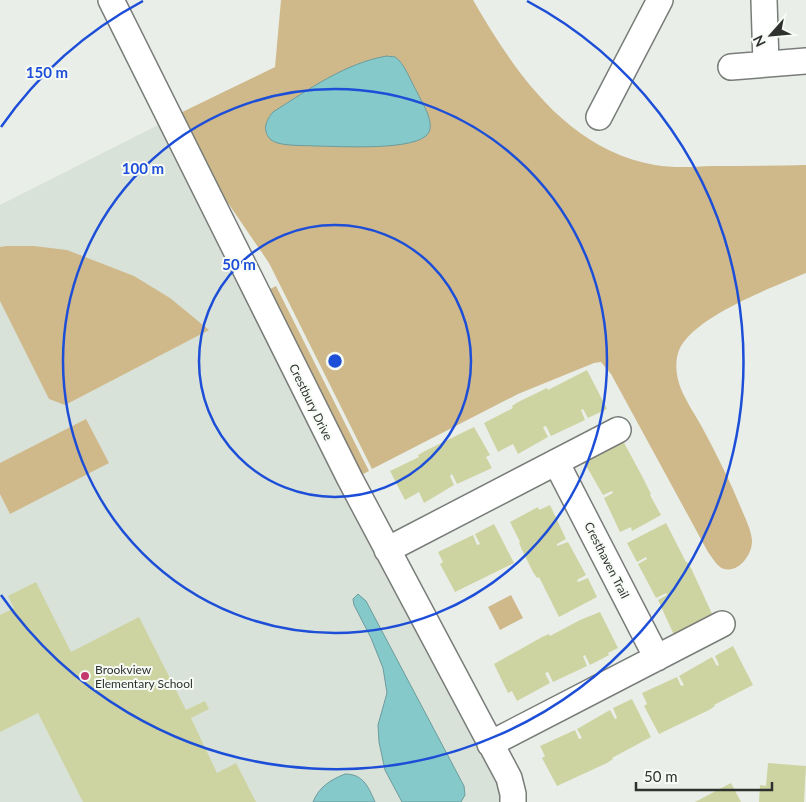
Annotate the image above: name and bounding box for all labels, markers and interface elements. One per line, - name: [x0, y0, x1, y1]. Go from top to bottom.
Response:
- north arrow: [746, 10, 796, 60]
- text: N: [749, 32, 769, 50]
- text: 150 m: [26, 63, 68, 81]
- text: 100 m: [122, 159, 164, 177]
- text: 50 m: [222, 255, 256, 273]
- centre of rings: [326, 352, 344, 370]
- street label: Crestbury Drive: [286, 361, 336, 443]
- street label: Cresthaven Trail: [581, 519, 633, 601]
- place label: Brookview Elementary School: [95, 662, 193, 691]
- marker: Brookview Elementary School: [79, 670, 91, 682]
- scale bar: [636, 760, 772, 792]
- text: 50 m: [644, 767, 678, 785]

